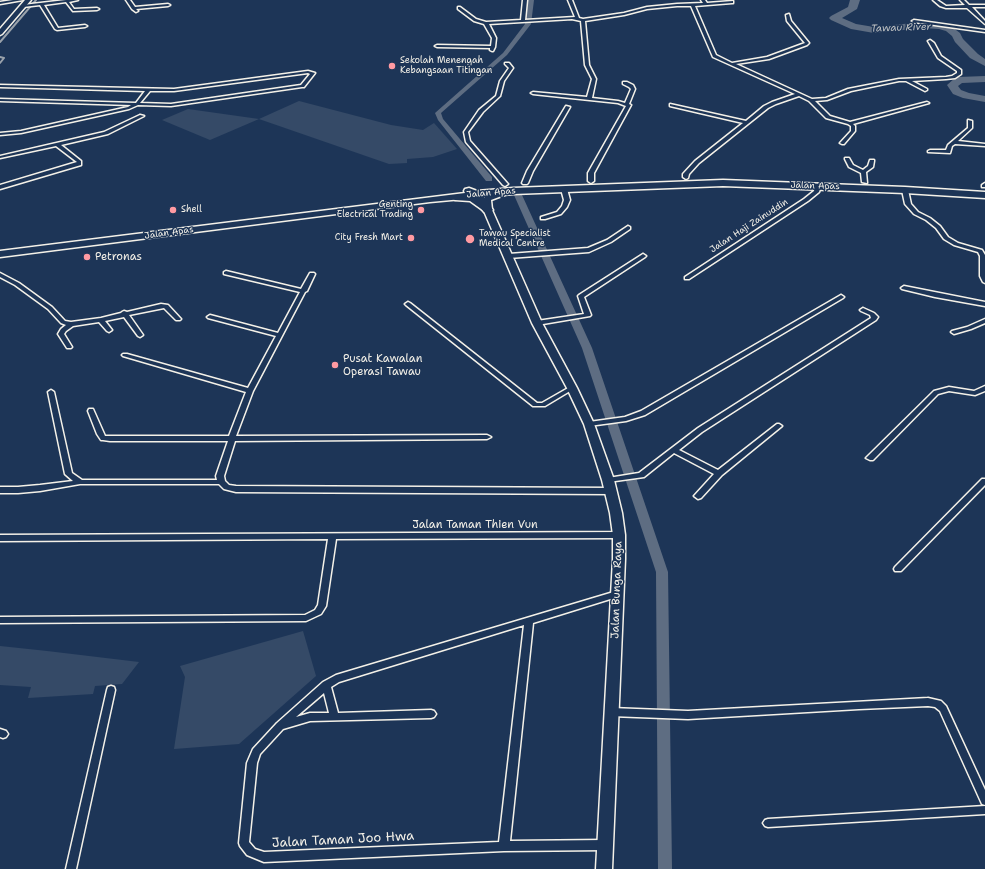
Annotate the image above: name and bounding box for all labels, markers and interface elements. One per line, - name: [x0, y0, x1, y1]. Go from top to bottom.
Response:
- water label: Tawau River: [871, 21, 931, 35]
- place label: Sekolah Menengah Kebangsaan Titingan: [400, 56, 492, 77]
- marker: Sekolah Menengah Kebangsaan Titingan: [387, 61, 397, 71]
- street label: Jalan Apas: [790, 180, 840, 192]
- street label: Jalan Apas: [466, 185, 516, 201]
- street label: Jalan Haji Zainuddin: [708, 197, 790, 255]
- place label: Genting Electrical Trading: [337, 200, 413, 221]
- marker: Shell: [168, 205, 178, 215]
- place label: Shell: [181, 205, 202, 215]
- marker: Genting Electrical Trading: [416, 205, 426, 215]
- street label: Jalan Apas: [144, 224, 194, 242]
- place label: Tawau Specialist Medical Centre: [479, 229, 551, 250]
- place label: City Fresh Mart: [335, 233, 403, 243]
- marker: City Fresh Mart: [406, 233, 416, 243]
- marker: Tawau Specialist Medical Centre: [464, 233, 476, 245]
- place label: Petronas: [95, 250, 142, 264]
- marker: Petronas: [82, 252, 92, 262]
- place label: Pusat Kawalan Operasi Tawau: [343, 352, 422, 378]
- marker: Pusat Kawalan Operasi Tawau: [330, 360, 340, 370]
- street label: Jalan Taman Thien Vun: [412, 518, 538, 532]
- street label: Jalan Bunga Raya: [609, 541, 625, 639]
- street label: Jalan Taman Joo Hwa: [271, 828, 415, 852]

